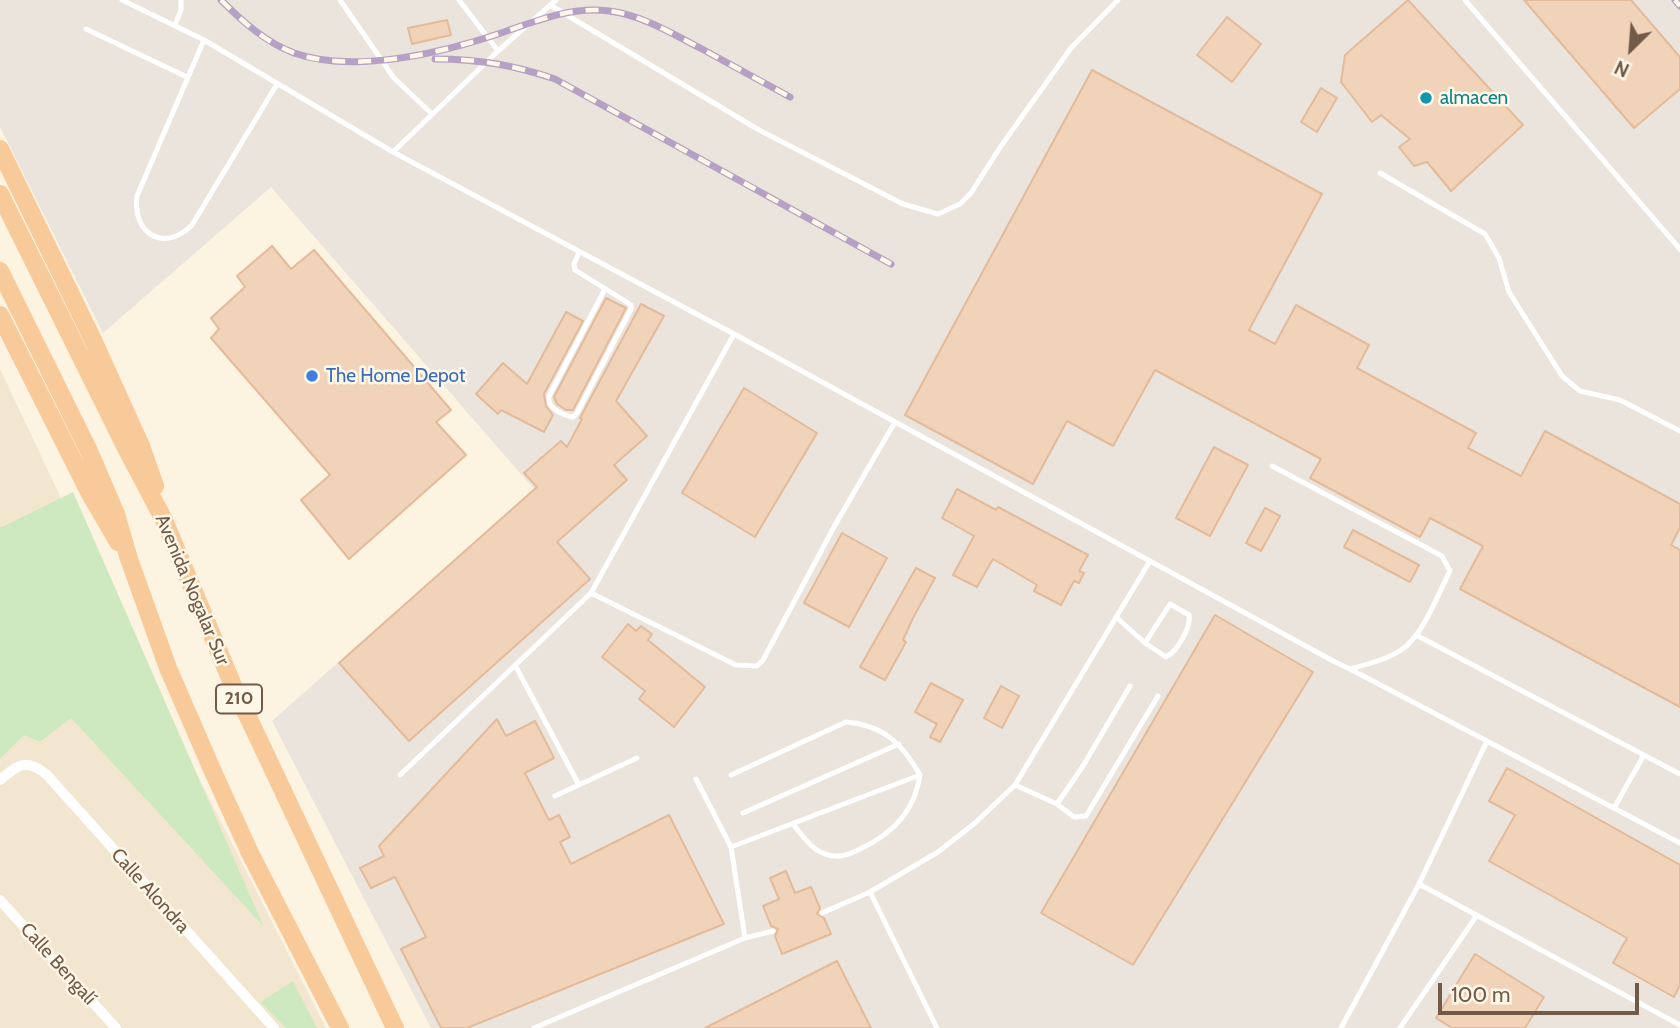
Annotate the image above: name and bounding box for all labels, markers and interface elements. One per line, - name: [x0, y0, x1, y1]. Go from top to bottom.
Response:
- north arrow: [1596, 14, 1666, 84]
- text: N: [1611, 55, 1633, 82]
- place label: almacen: [1440, 87, 1508, 109]
- marker: almacen: [1418, 90, 1434, 106]
- place label: The Home Depot: [326, 365, 465, 387]
- marker: The Home Depot: [304, 368, 320, 384]
- street label: Avenida Nogalar Sur: [150, 511, 234, 669]
- road number: 210: [216, 684, 262, 714]
- street label: Calle Alondra: [106, 844, 194, 938]
- street label: Calle Bengalí: [15, 918, 101, 1010]
- scale bar: [1442, 968, 1643, 1012]
- text: 100 m: [1451, 982, 1510, 1007]

